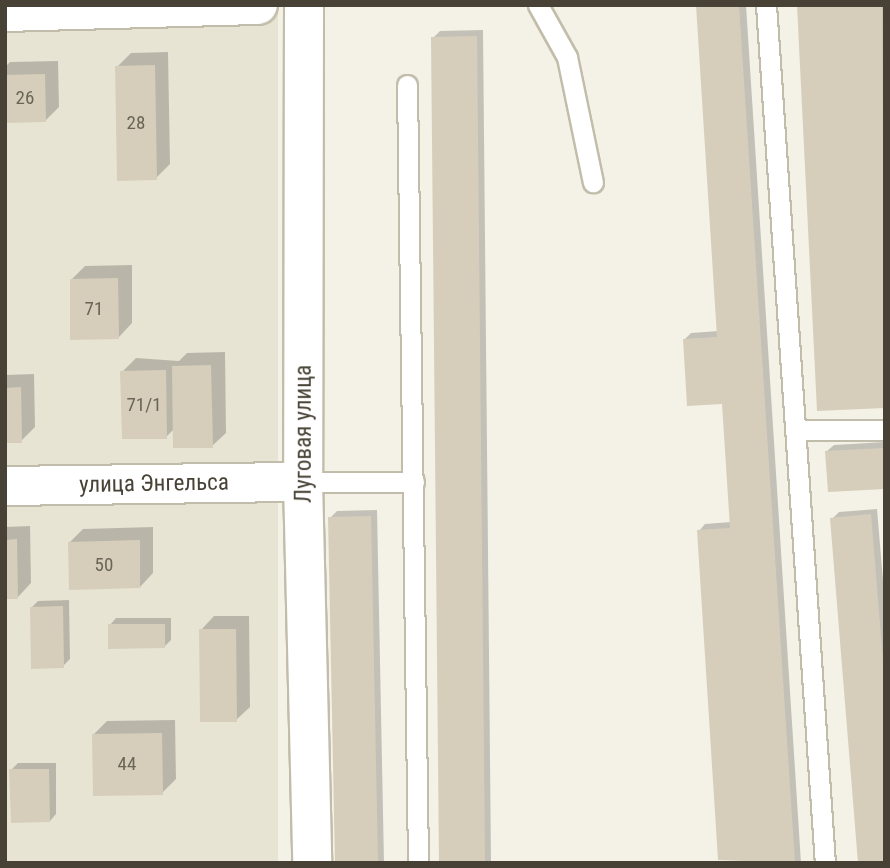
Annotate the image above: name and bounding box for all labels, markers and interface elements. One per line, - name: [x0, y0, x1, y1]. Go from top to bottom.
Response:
- house number: 26: [16, 87, 34, 109]
- house number: 28: [127, 112, 145, 134]
- house number: 71: [85, 298, 103, 320]
- street label: Луговая улица: [290, 365, 318, 503]
- house number: 71/1: [126, 394, 162, 416]
- street label: улица Энгельса: [79, 469, 229, 499]
- house number: 50: [95, 554, 113, 576]
- house number: 44: [118, 753, 136, 775]

